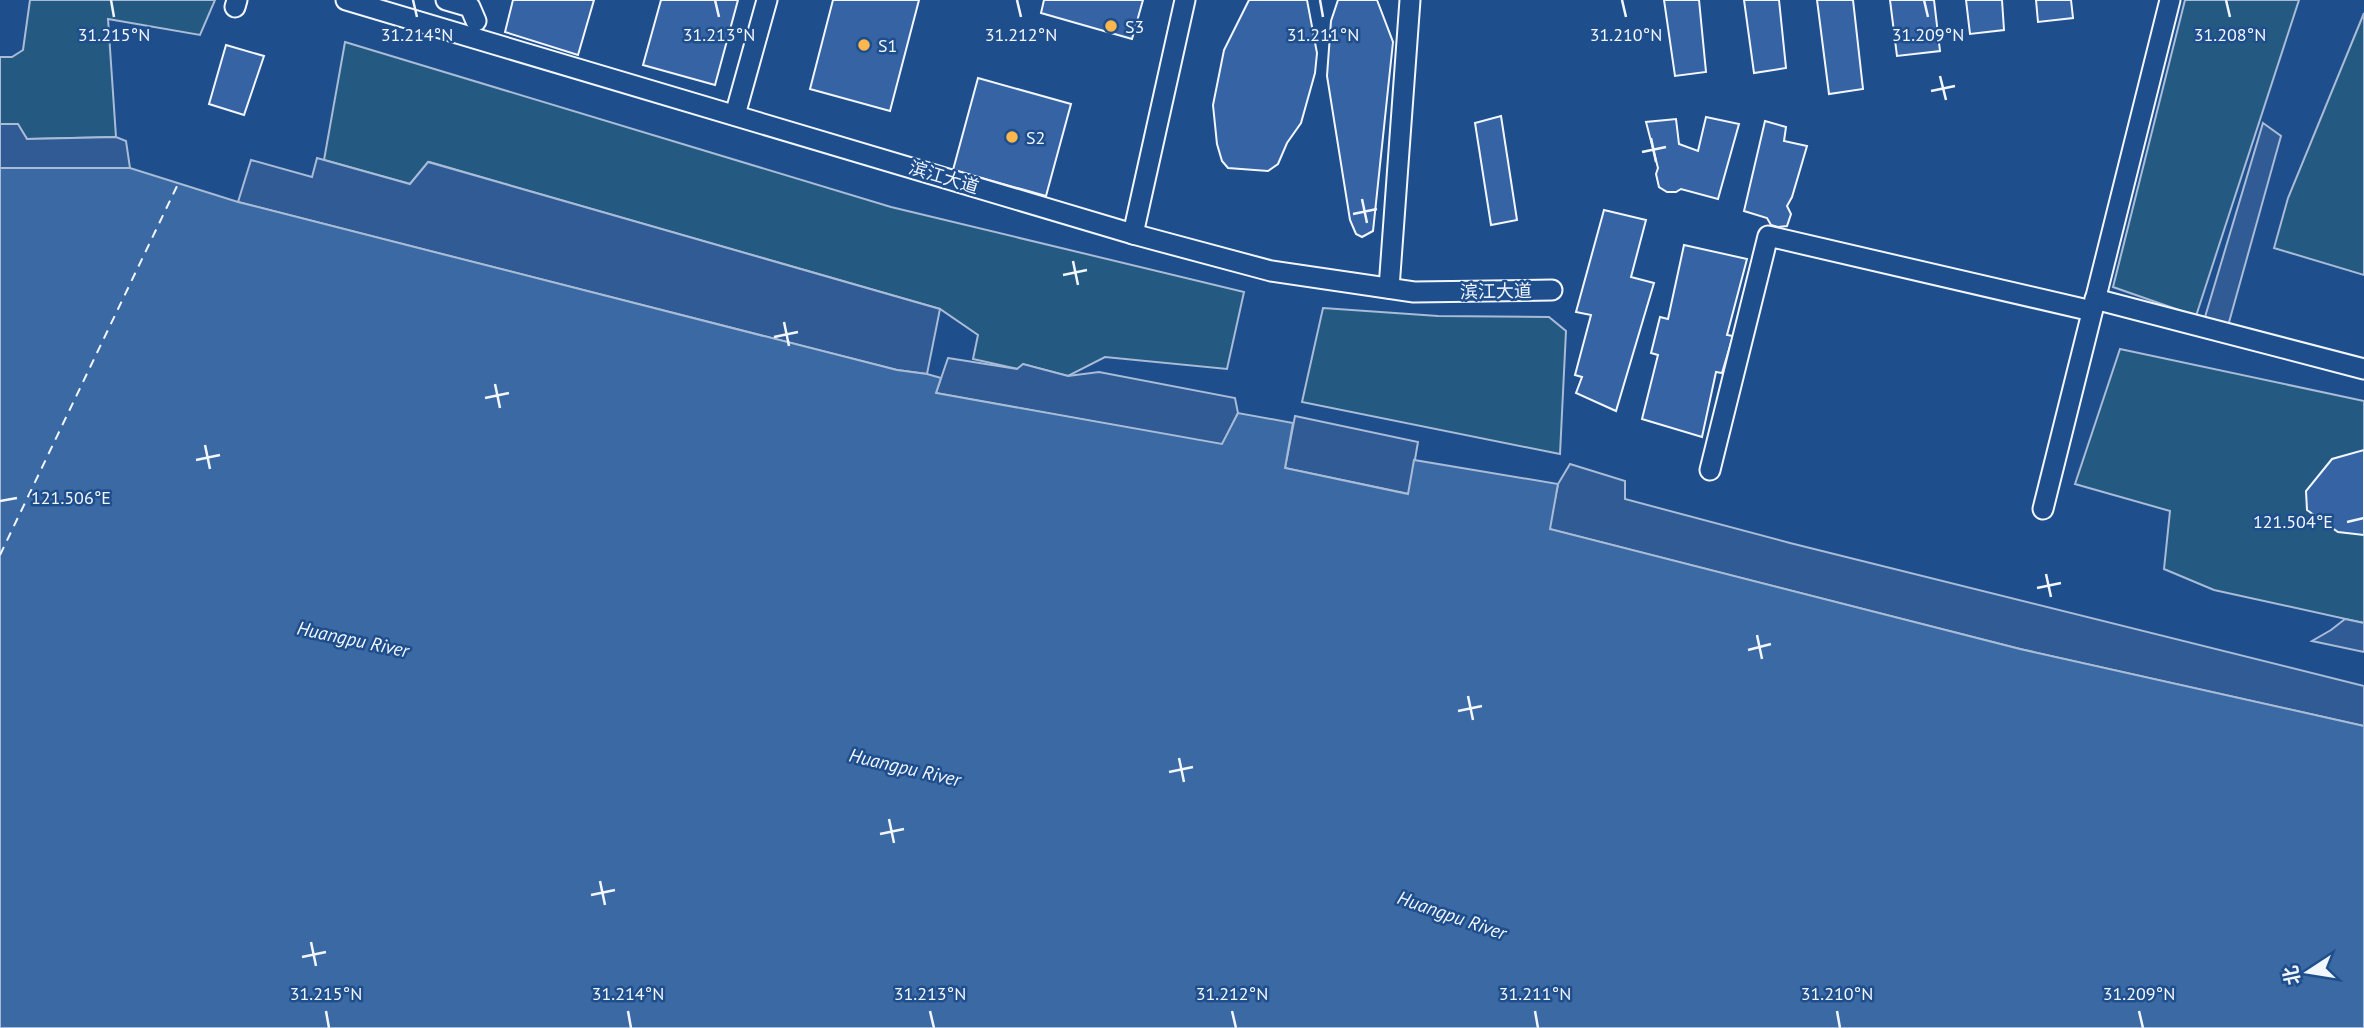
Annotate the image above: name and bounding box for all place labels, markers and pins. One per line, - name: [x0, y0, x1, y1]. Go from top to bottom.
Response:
- place label: S3: [1125, 15, 1144, 38]
- marker: S3: [1103, 18, 1119, 34]
- place label: S1: [878, 34, 897, 57]
- marker: S1: [856, 37, 872, 53]
- place label: S2: [1026, 126, 1045, 149]
- marker: S2: [1004, 129, 1020, 145]

